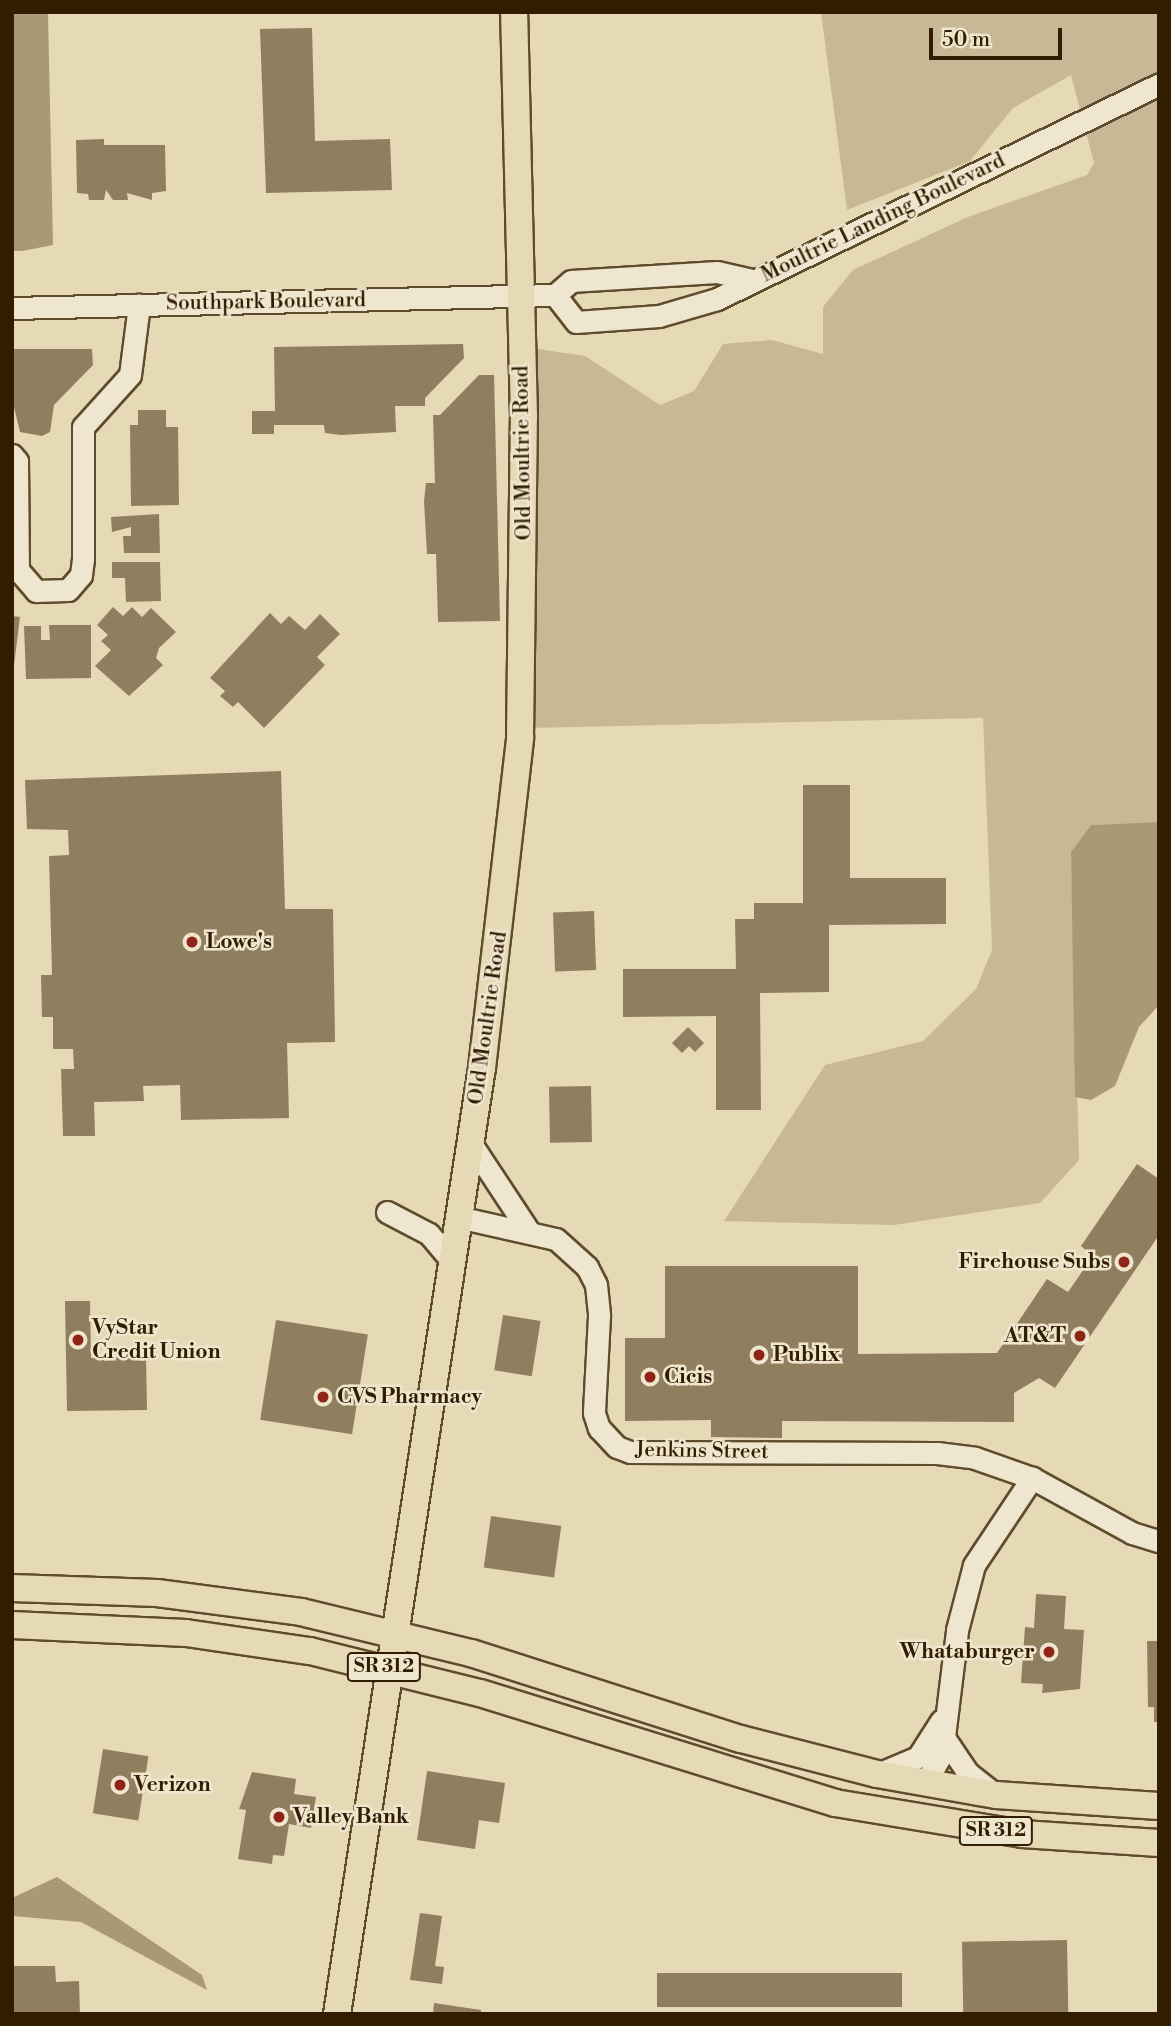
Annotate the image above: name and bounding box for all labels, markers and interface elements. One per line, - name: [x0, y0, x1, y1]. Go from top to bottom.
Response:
- scale bar: [933, 14, 1066, 58]
- text: 50 m: [942, 27, 990, 53]
- street label: Moultrie Landing Boulevard: [757, 148, 1009, 288]
- street label: Southpark Boulevard: [166, 288, 366, 316]
- street label: Old Moultrie Road: [509, 365, 537, 541]
- place label: Lowe's: [206, 929, 272, 955]
- street label: Old Moultrie Road: [463, 930, 513, 1106]
- marker: Lowe's: [184, 934, 200, 950]
- place label: Firehouse Subs: [958, 1249, 1110, 1275]
- marker: Firehouse Subs: [1116, 1254, 1132, 1270]
- place label: VyStar Credit Union: [92, 1315, 221, 1365]
- place label: AT&T: [1004, 1323, 1066, 1349]
- marker: AT&T: [1072, 1328, 1088, 1344]
- marker: VyStar Credit Union: [70, 1332, 86, 1348]
- place label: Publix: [773, 1342, 840, 1368]
- marker: Publix: [751, 1347, 767, 1363]
- place label: Cicis: [664, 1364, 712, 1390]
- marker: Cicis: [642, 1369, 658, 1385]
- place label: CVS Pharmacy: [337, 1384, 482, 1410]
- marker: CVS Pharmacy: [315, 1389, 331, 1405]
- street label: Jenkins Street: [635, 1437, 769, 1465]
- place label: Whataburger: [900, 1639, 1035, 1665]
- marker: Whataburger: [1041, 1644, 1057, 1660]
- road number: SR 312: [346, 1652, 422, 1682]
- place label: Verizon: [134, 1772, 211, 1798]
- marker: Verizon: [112, 1777, 128, 1793]
- place label: Valley Bank: [293, 1804, 409, 1830]
- marker: Valley Bank: [271, 1809, 287, 1825]
- road number: SR 312: [958, 1815, 1034, 1846]

